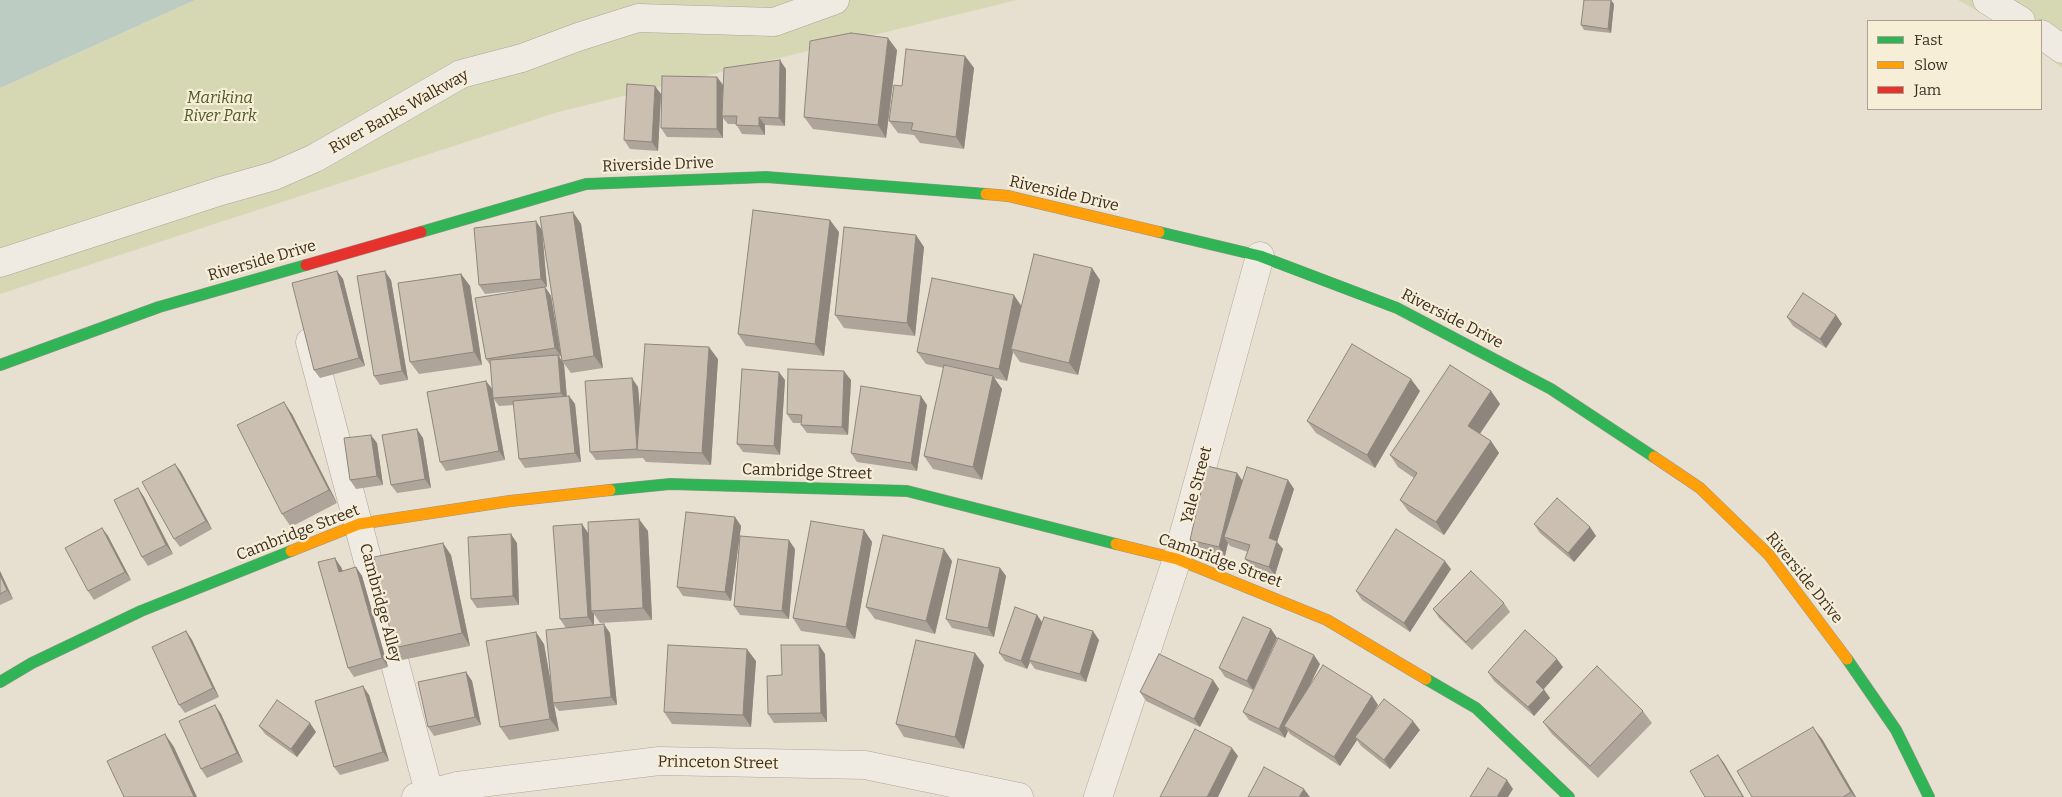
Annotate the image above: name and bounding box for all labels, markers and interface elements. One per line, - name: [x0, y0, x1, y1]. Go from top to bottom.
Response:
- legend: [1867, 20, 2042, 110]
- text: Fast: [1914, 31, 1943, 49]
- text: Slow: [1914, 56, 1948, 74]
- street label: River Banks Walkway: [326, 66, 472, 158]
- text: Jam: [1914, 81, 1941, 99]
- park label: Marikina River Park: [183, 89, 257, 127]
- street label: Riverside Drive: [602, 153, 714, 177]
- street label: Riverside Drive: [1007, 172, 1121, 216]
- street label: Riverside Drive: [206, 236, 318, 286]
- street label: Riverside Drive: [1398, 285, 1506, 353]
- street label: Yale Street: [1177, 444, 1217, 526]
- street label: Cambridge Street: [742, 460, 872, 484]
- street label: Cambridge Street: [234, 501, 362, 565]
- street label: Riverside Drive: [1761, 529, 1847, 627]
- street label: Cambridge Street: [1156, 530, 1284, 592]
- street label: Cambridge Alley: [355, 541, 405, 665]
- street label: Princeton Street: [657, 752, 779, 774]

